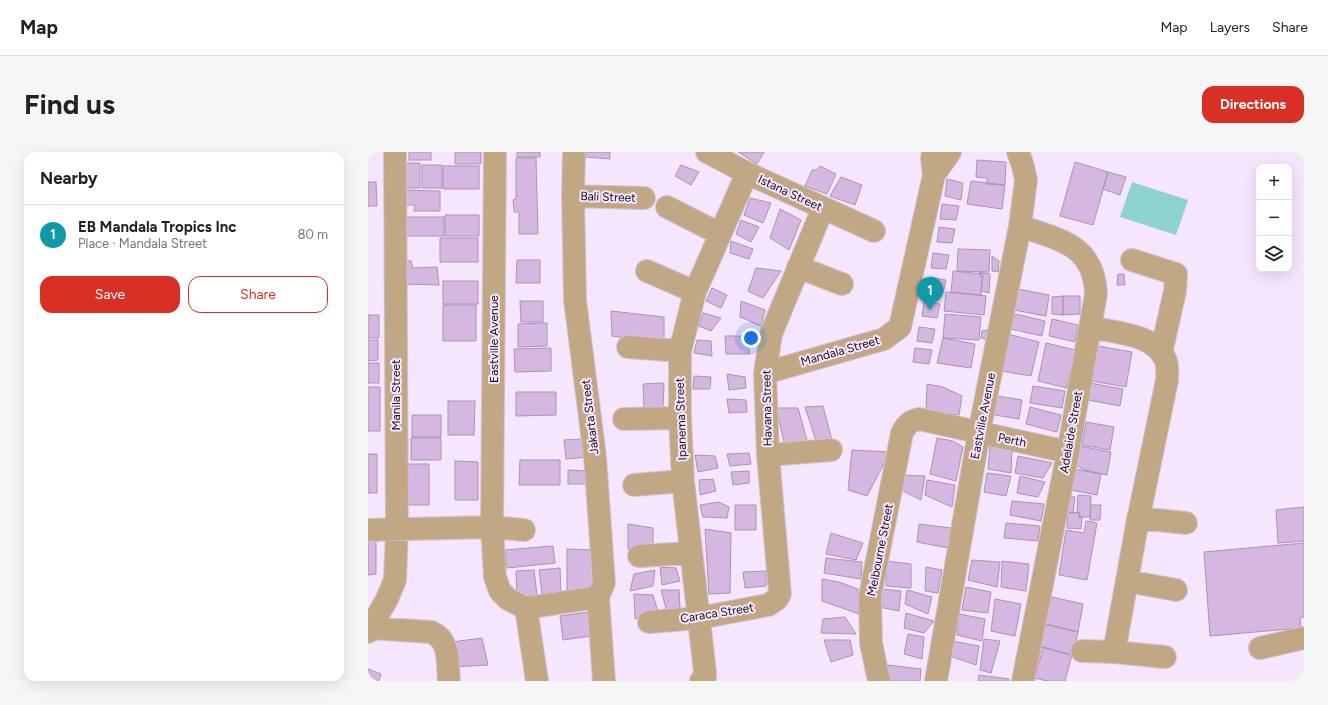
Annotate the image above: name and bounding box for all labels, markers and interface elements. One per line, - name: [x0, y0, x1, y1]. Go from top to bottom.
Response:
- text: Map: [20, 16, 58, 39]
- text: Map: [1160, 19, 1188, 36]
- text: Layers: [1210, 19, 1250, 36]
- text: Share: [1272, 19, 1308, 36]
- button: Directions: [1202, 86, 1304, 123]
- text: Find us: [24, 87, 115, 121]
- map controls: [1256, 164, 1292, 272]
- button: +: [1256, 164, 1292, 200]
- text: Nearby: [40, 168, 98, 188]
- street label: Istana Street: [756, 172, 825, 214]
- street label: Bali Street: [580, 189, 636, 205]
- button: −: [1256, 200, 1292, 236]
- text: EB Mandala Tropics Inc: [78, 218, 236, 236]
- text: 1: [50, 227, 56, 242]
- text: 80 m: [297, 227, 328, 242]
- text: Place · Mandala Street: [78, 236, 207, 251]
- button: layers: [1256, 236, 1292, 272]
- button: Save: [40, 276, 180, 313]
- button: Share: [188, 276, 328, 313]
- pin: 1: [917, 277, 943, 310]
- street label: Eastville Avenue: [487, 295, 501, 383]
- your location: [741, 328, 761, 348]
- street label: Mandala Street: [799, 333, 882, 369]
- street label: Manila Street: [389, 359, 403, 431]
- street label: Havana Street: [759, 369, 775, 446]
- street label: Eastville Avenue: [968, 371, 998, 460]
- street label: Ipanema Street: [673, 377, 689, 461]
- street label: Jakarta Street: [578, 378, 602, 455]
- street label: Adelaide Street: [1057, 389, 1085, 474]
- street label: Perth: [997, 430, 1028, 450]
- street label: Melbourne Street: [864, 502, 896, 597]
- street label: Caraca Street: [679, 600, 755, 626]

